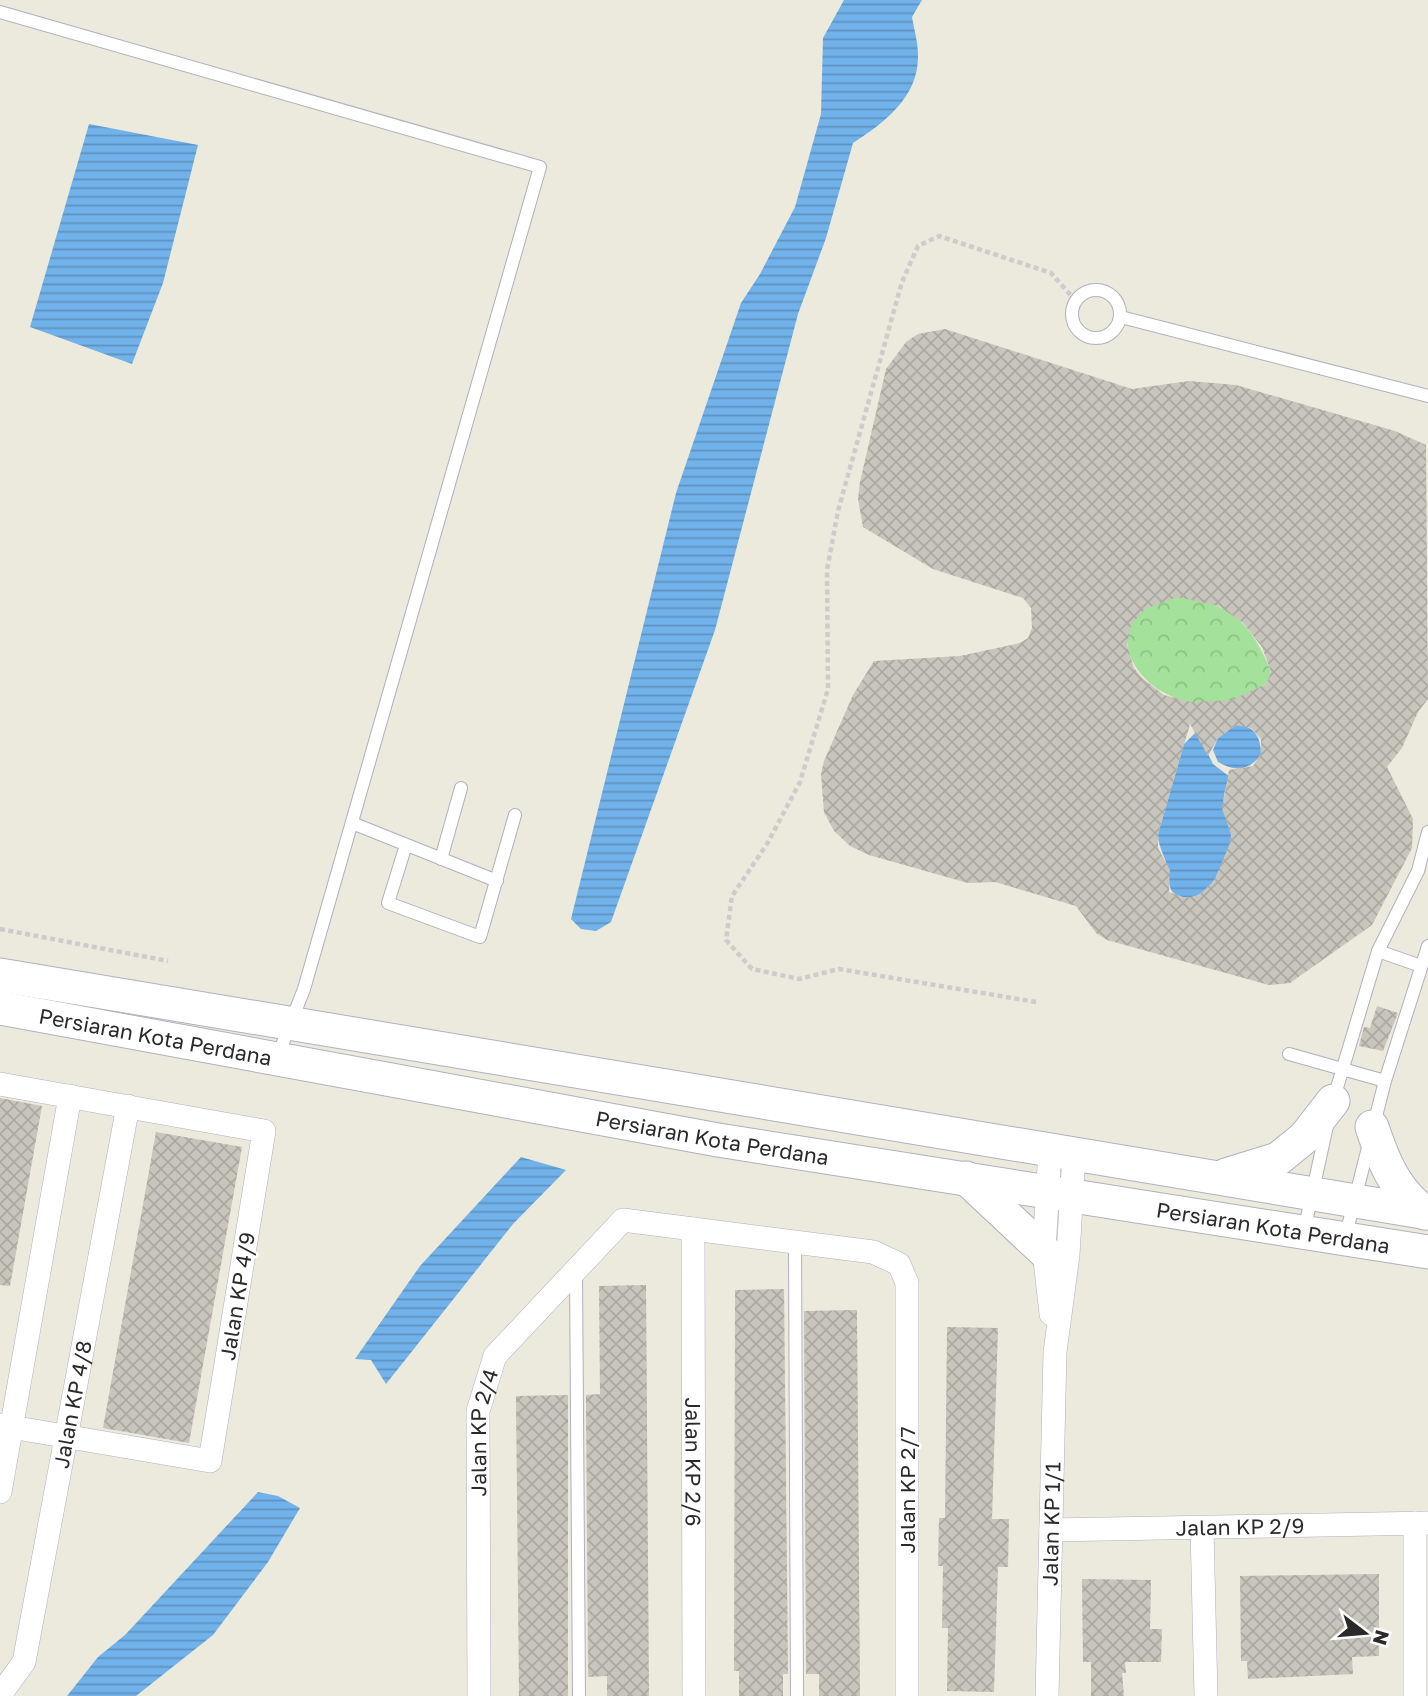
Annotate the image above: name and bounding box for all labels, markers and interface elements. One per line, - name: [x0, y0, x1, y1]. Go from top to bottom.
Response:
- street label: Persiaran Kota Perdana: [37, 1002, 274, 1071]
- street label: Persiaran Kota Perdana: [594, 1105, 831, 1170]
- street label: Persiaran Kota Perdana: [1154, 1196, 1392, 1259]
- street label: Jalan KP 4/9: [214, 1230, 260, 1362]
- street label: Jalan KP 4/8: [48, 1338, 97, 1470]
- street label: Jalan KP 2/4: [465, 1366, 503, 1497]
- street label: Jalan KP 2/6: [680, 1398, 707, 1526]
- street label: Jalan KP 2/7: [894, 1426, 920, 1554]
- street label: Jalan KP 1/1: [1037, 1462, 1065, 1586]
- street label: Jalan KP 2/9: [1175, 1512, 1305, 1541]
- north arrow: [1330, 1598, 1400, 1668]
- text: N: [1369, 1628, 1395, 1648]

